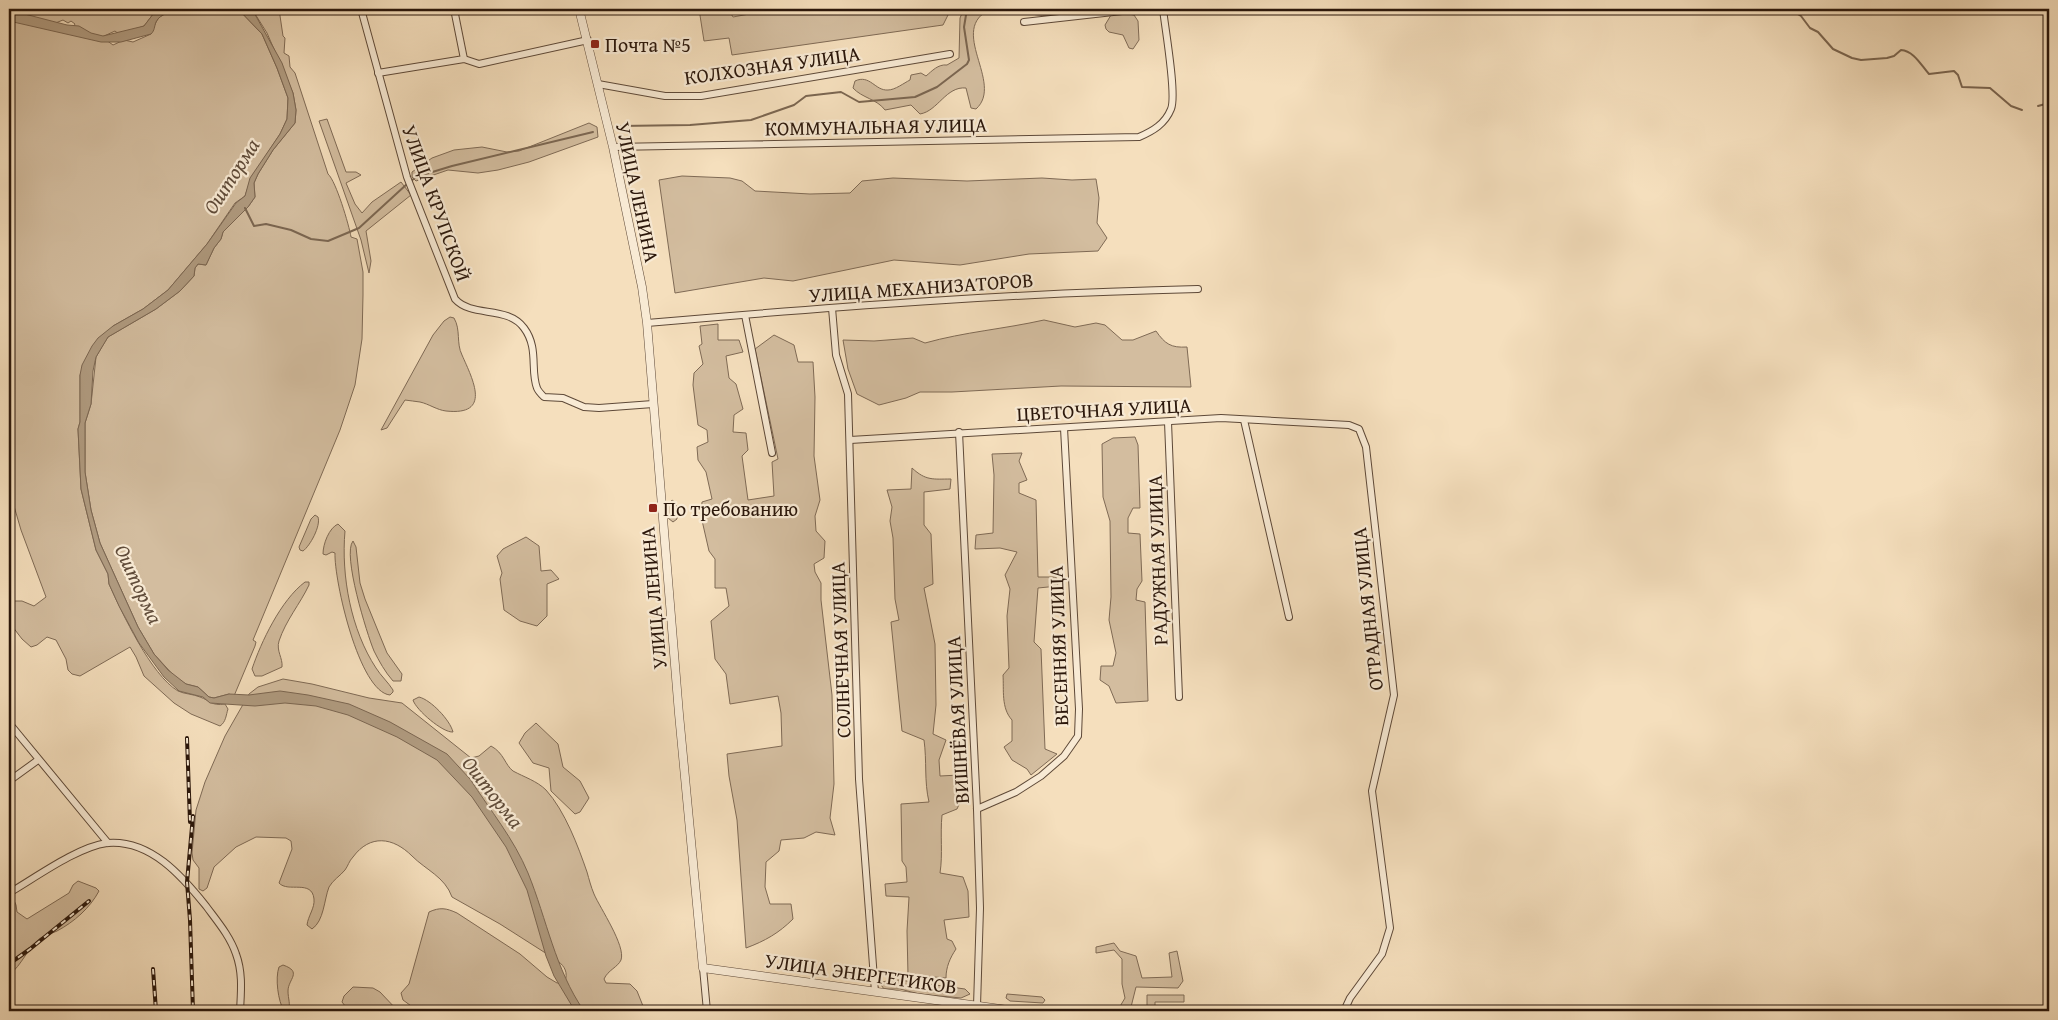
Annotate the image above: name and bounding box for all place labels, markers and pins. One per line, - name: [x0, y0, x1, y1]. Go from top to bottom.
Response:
- place label: Почта №5: [605, 30, 691, 59]
- marker: Почта №5: [589, 38, 601, 50]
- place label: По требованию: [663, 494, 798, 523]
- marker: По требованию: [647, 502, 659, 514]

